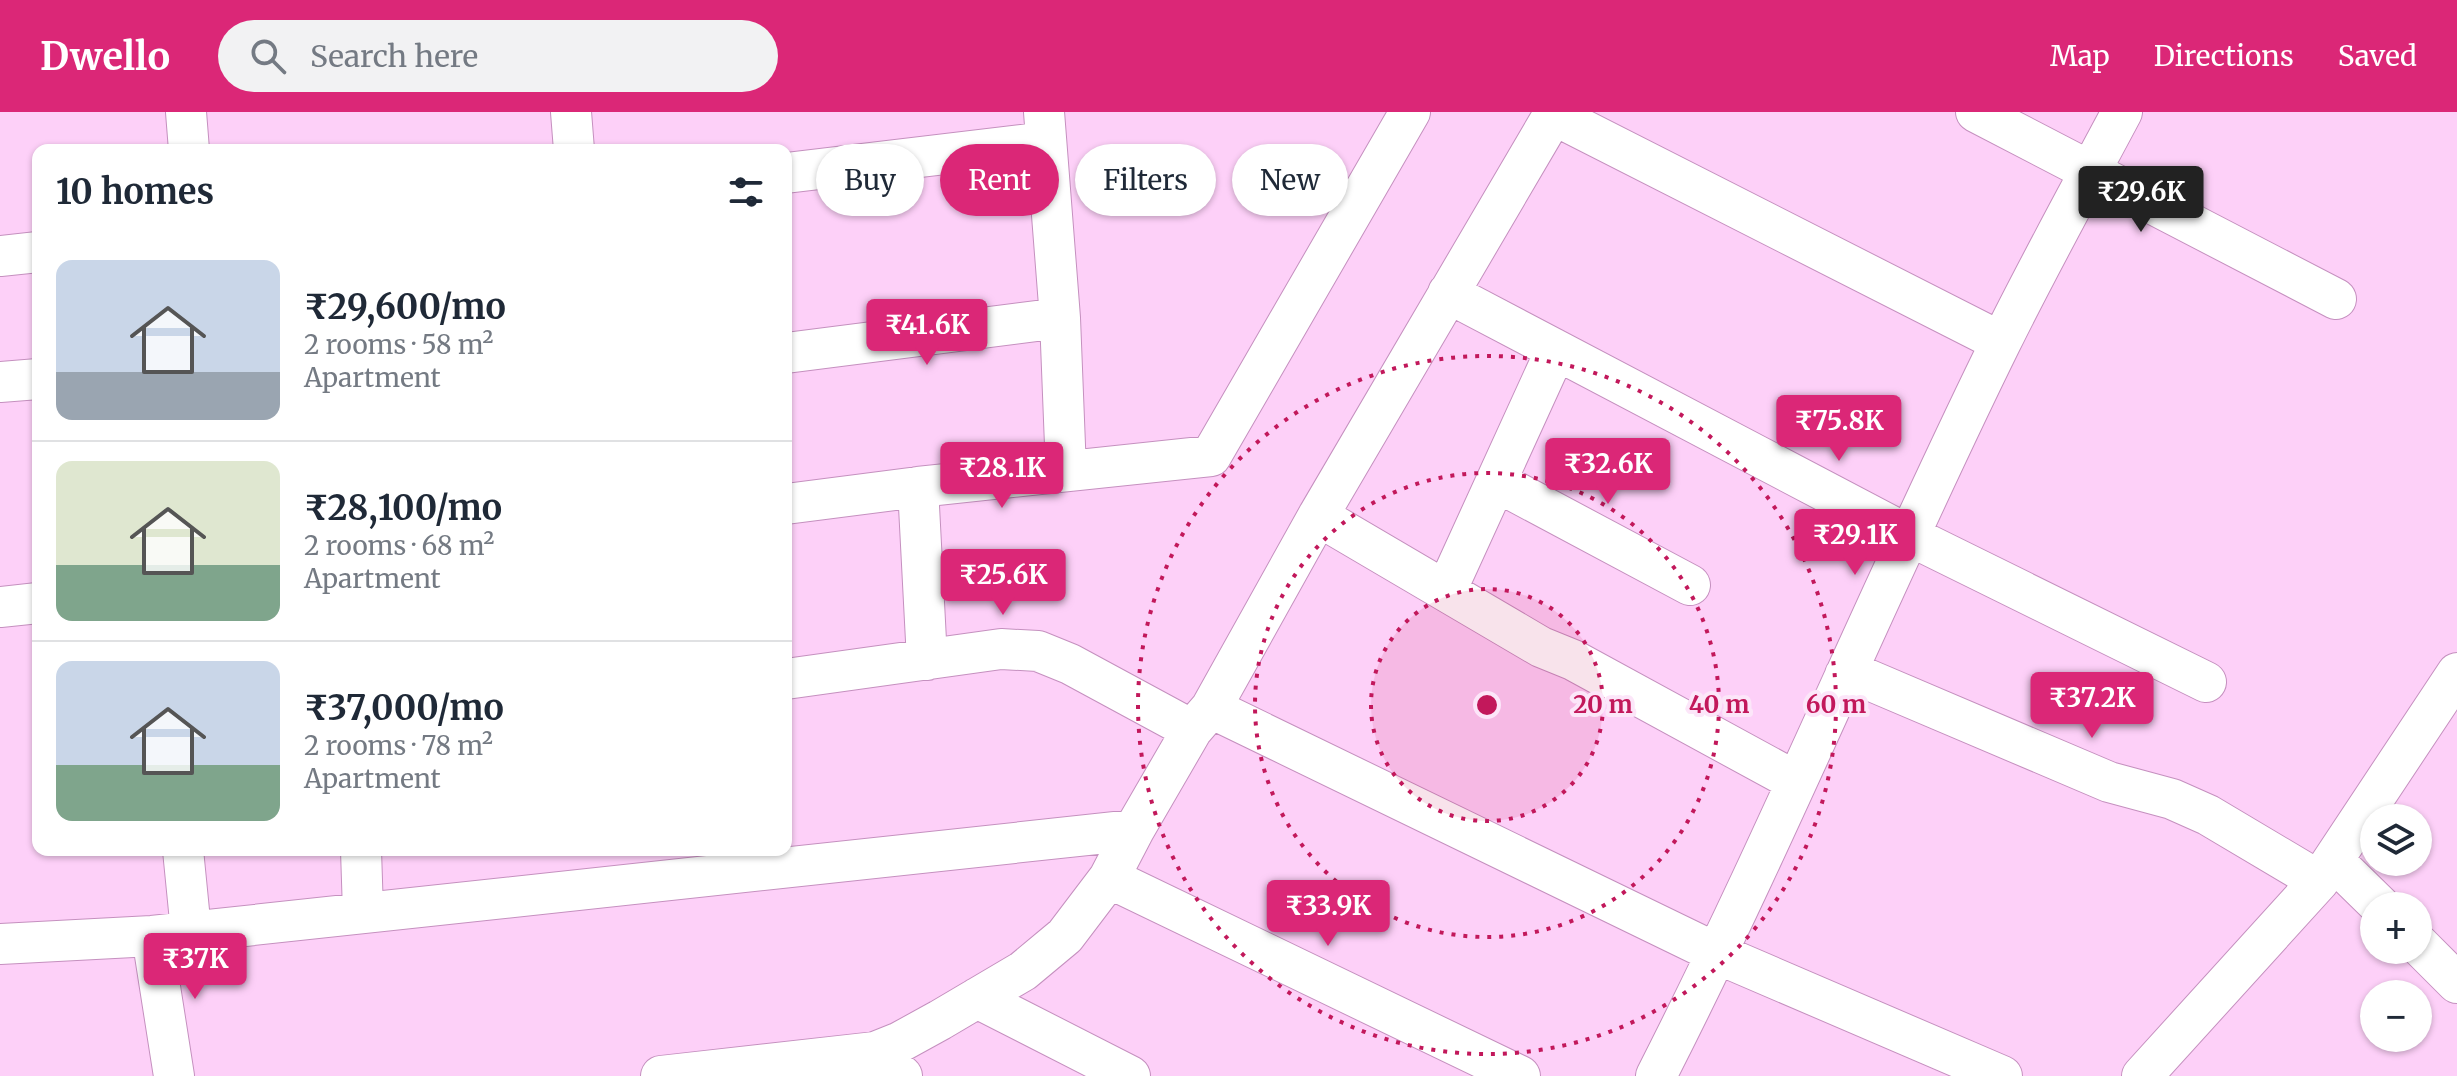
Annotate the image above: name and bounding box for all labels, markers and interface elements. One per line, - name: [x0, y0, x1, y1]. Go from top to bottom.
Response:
- search box: [218, 20, 778, 92]
- text: Dwello: [40, 33, 170, 80]
- icon: search: [246, 34, 290, 78]
- text: Search here: [310, 37, 478, 75]
- text: Map: [2050, 38, 2110, 74]
- text: Directions: [2154, 38, 2294, 74]
- text: Saved: [2338, 38, 2417, 74]
- chip: Buy: [816, 144, 924, 216]
- chip: Rent: [940, 144, 1059, 216]
- chip: Filters: [1075, 144, 1216, 216]
- chip: New: [1232, 144, 1348, 216]
- pin: ₹29.6K: [2076, 166, 2206, 234]
- icon: filters: [724, 170, 768, 214]
- text: 10 homes: [56, 171, 214, 213]
- text: ₹29.6K: [2097, 175, 2185, 208]
- text: ₹29,600/mo: [304, 286, 506, 328]
- icon: home: [120, 292, 216, 388]
- pin: ₹41.6K: [862, 299, 992, 367]
- text: ₹41.6K: [884, 308, 970, 341]
- text: 2 rooms · 58 m²: [304, 328, 493, 361]
- text: Apartment: [304, 361, 441, 394]
- pin: ₹75.8K: [1774, 395, 1904, 463]
- text: ₹75.8K: [1794, 404, 1884, 437]
- pin: ₹32.6K: [1543, 438, 1673, 506]
- pin: ₹28.1K: [937, 442, 1067, 510]
- text: ₹32.6K: [1563, 447, 1653, 480]
- text: ₹28.1K: [958, 451, 1046, 484]
- text: ₹28,100/mo: [304, 487, 502, 529]
- icon: home: [120, 493, 216, 589]
- pin: ₹29.1K: [1790, 509, 1920, 577]
- text: ₹29.1K: [1812, 518, 1898, 551]
- text: 2 rooms · 68 m²: [304, 529, 494, 562]
- pin: ₹25.6K: [938, 549, 1068, 617]
- text: ₹25.6K: [959, 558, 1047, 591]
- text: Apartment: [304, 562, 441, 595]
- pin: ₹37.2K: [2027, 672, 2157, 740]
- text: ₹37.2K: [2049, 681, 2135, 714]
- text: ₹37,000/mo: [304, 687, 504, 729]
- text: 20 m: [1573, 689, 1633, 720]
- text: 40 m: [1689, 689, 1749, 720]
- text: 60 m: [1806, 689, 1866, 720]
- centre of rings: [1473, 691, 1501, 719]
- icon: home: [120, 693, 216, 789]
- text: 2 rooms · 78 m²: [304, 729, 493, 762]
- text: Apartment: [304, 762, 441, 795]
- map controls: [2360, 804, 2432, 1052]
- button: layers: [2360, 804, 2432, 876]
- pin: ₹33.9K: [1263, 880, 1393, 948]
- text: ₹33.9K: [1285, 889, 1371, 922]
- button: +: [2360, 892, 2432, 964]
- pin: ₹37K: [148, 933, 242, 1001]
- text: ₹37K: [162, 942, 228, 975]
- button: −: [2360, 980, 2432, 1052]

